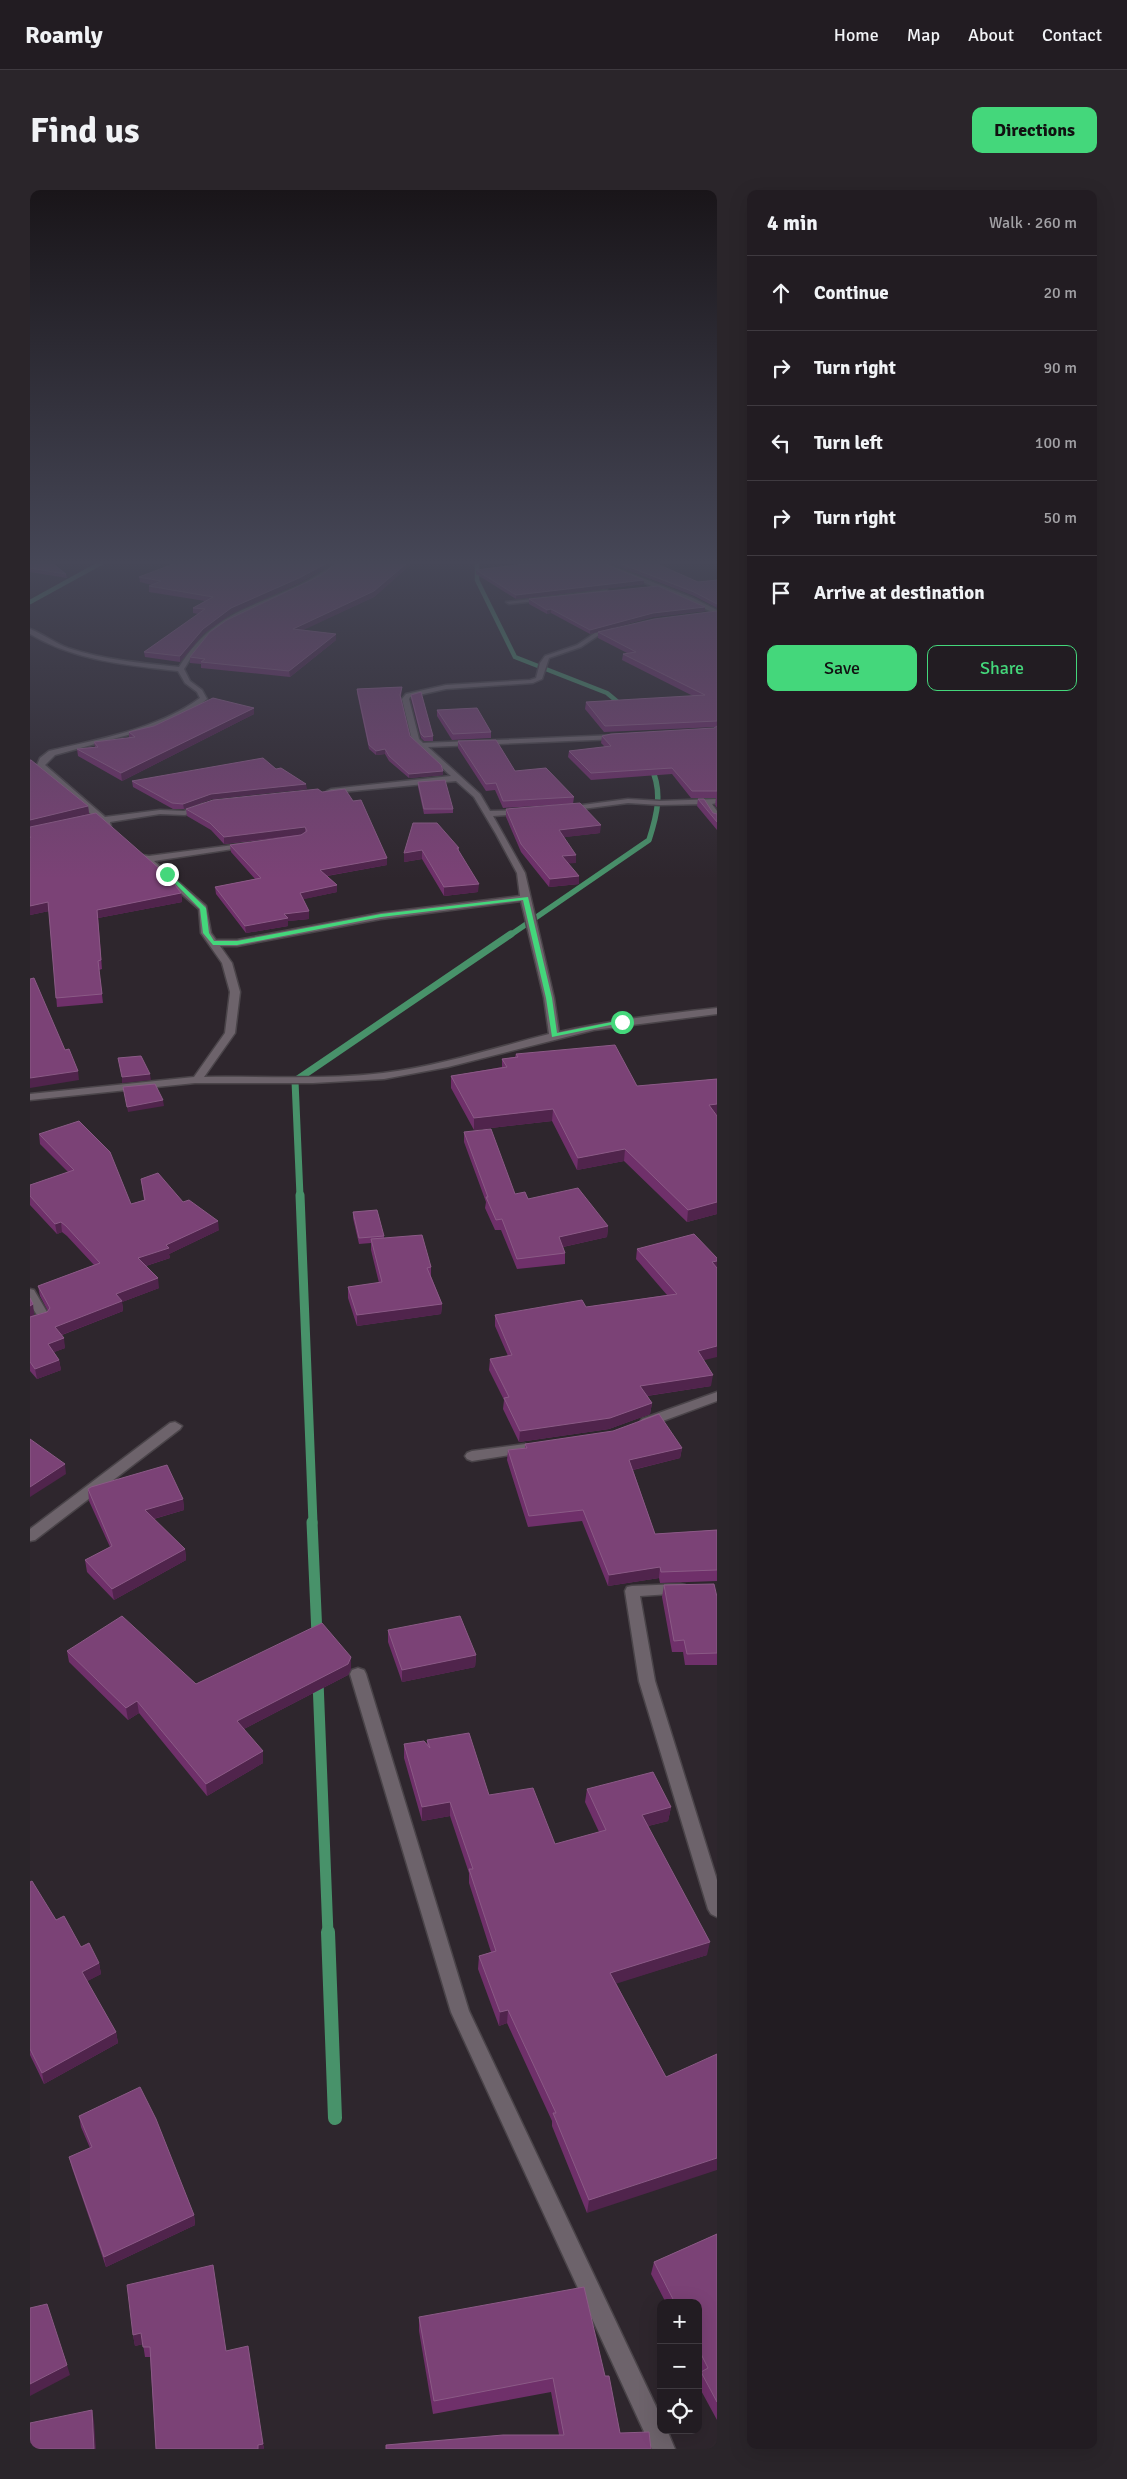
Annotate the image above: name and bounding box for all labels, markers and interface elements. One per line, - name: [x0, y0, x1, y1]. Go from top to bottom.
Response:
- text: Roamly: [25, 20, 103, 50]
- text: Home: [834, 24, 879, 46]
- text: Map: [907, 24, 940, 46]
- text: About: [968, 24, 1014, 46]
- text: Contact: [1042, 24, 1102, 46]
- button: Directions: [972, 107, 1097, 153]
- text: Find us: [30, 109, 140, 152]
- text: 4 min: [767, 210, 818, 236]
- text: Walk · 260 m: [989, 213, 1077, 233]
- icon: ahead: [767, 279, 795, 307]
- text: Continue: [814, 281, 889, 305]
- text: 20 m: [1043, 283, 1077, 303]
- icon: right: [767, 354, 795, 382]
- text: Turn right: [814, 356, 896, 380]
- text: 90 m: [1043, 358, 1077, 378]
- icon: left: [767, 429, 795, 457]
- text: Turn left: [814, 431, 883, 455]
- text: 100 m: [1035, 433, 1077, 453]
- icon: right: [767, 504, 795, 532]
- text: Turn right: [814, 506, 896, 530]
- text: 50 m: [1043, 508, 1077, 528]
- icon: arrive: [767, 579, 795, 607]
- text: Arrive at destination: [814, 581, 985, 605]
- button: Save: [767, 645, 917, 691]
- button: Share: [927, 645, 1077, 691]
- route end: [156, 863, 179, 886]
- route start: [611, 1011, 634, 1034]
- map controls: [657, 2299, 702, 2434]
- button: +: [657, 2299, 702, 2344]
- button: −: [657, 2344, 702, 2389]
- button: locate: [657, 2389, 702, 2434]

